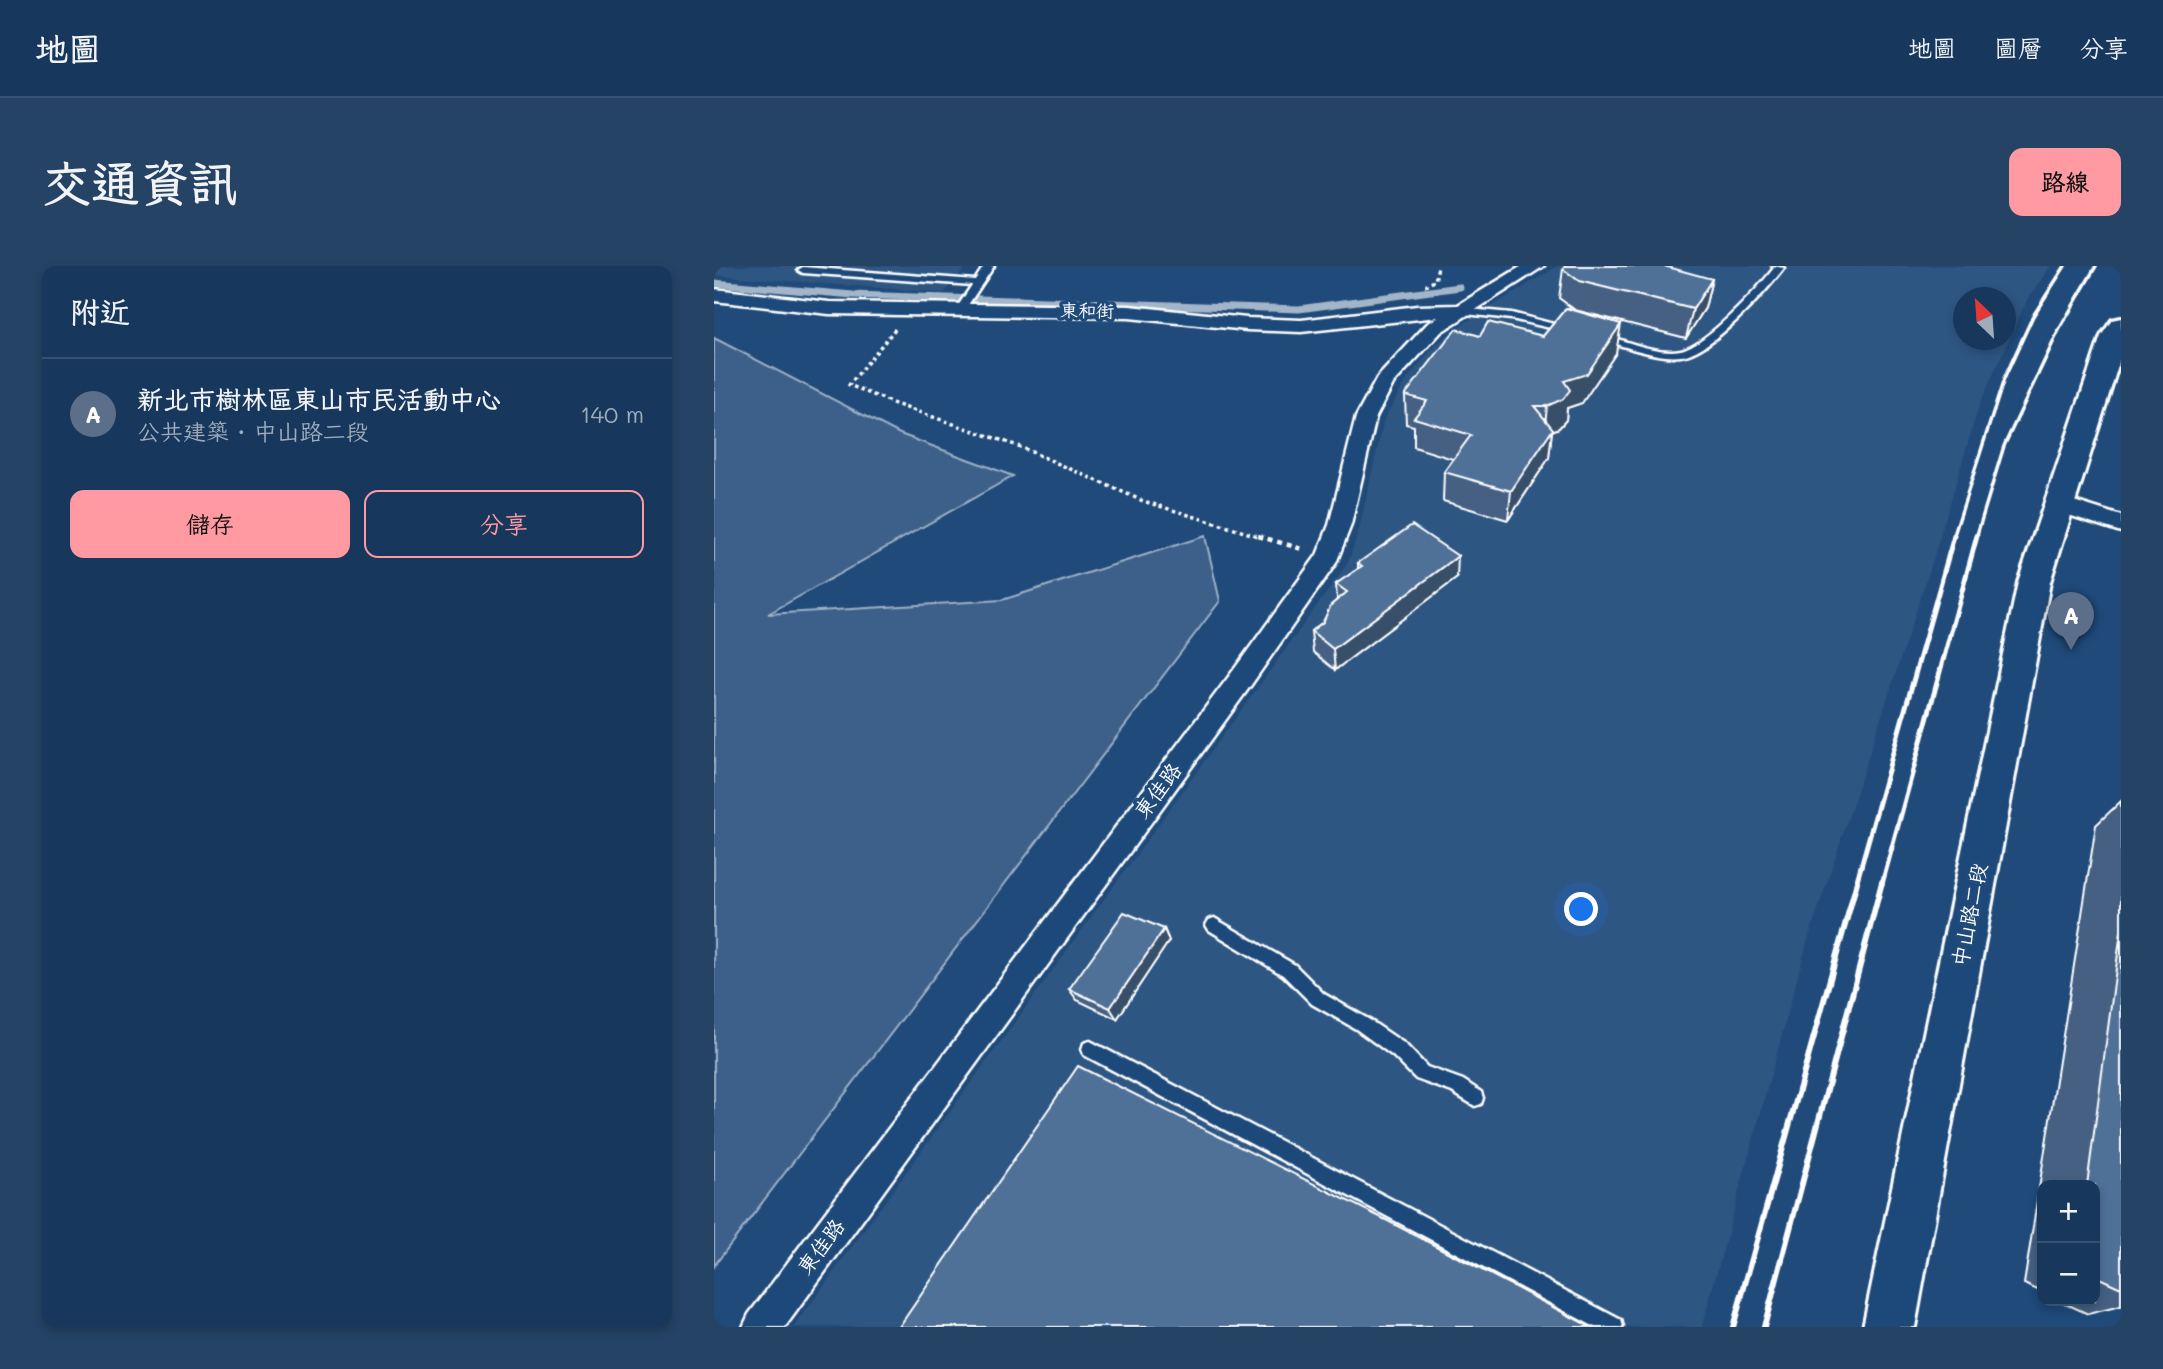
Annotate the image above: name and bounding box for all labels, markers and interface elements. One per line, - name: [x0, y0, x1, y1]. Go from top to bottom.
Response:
- text: 地圖: [35, 26, 101, 69]
- text: 地圖: [1908, 32, 1956, 63]
- text: 圖層: [1994, 32, 2042, 63]
- text: 分享: [2080, 32, 2128, 63]
- button: 路線: [2009, 148, 2121, 216]
- text: 交通資訊: [42, 150, 238, 213]
- north arrow: [1953, 287, 2016, 350]
- text: 附近: [70, 291, 130, 331]
- street label: 東和街: [1060, 298, 1114, 322]
- text: 新北市樹林區東山市民活動中心: [137, 382, 501, 416]
- text: A: [85, 399, 101, 429]
- text: 140 m: [580, 399, 644, 429]
- text: 公共建築 · 中山路二段: [137, 416, 369, 446]
- button: 儲存: [70, 490, 350, 558]
- button: 分享: [364, 490, 644, 558]
- pin: A: [2048, 592, 2094, 650]
- street label: 東佳路: [1127, 757, 1187, 823]
- street label: 中山路二段: [1945, 861, 1992, 969]
- your location: [1564, 892, 1598, 926]
- map controls: [2037, 1180, 2100, 1306]
- button: +: [2037, 1180, 2100, 1243]
- street label: 東佳路: [790, 1213, 850, 1279]
- button: −: [2037, 1243, 2100, 1306]

